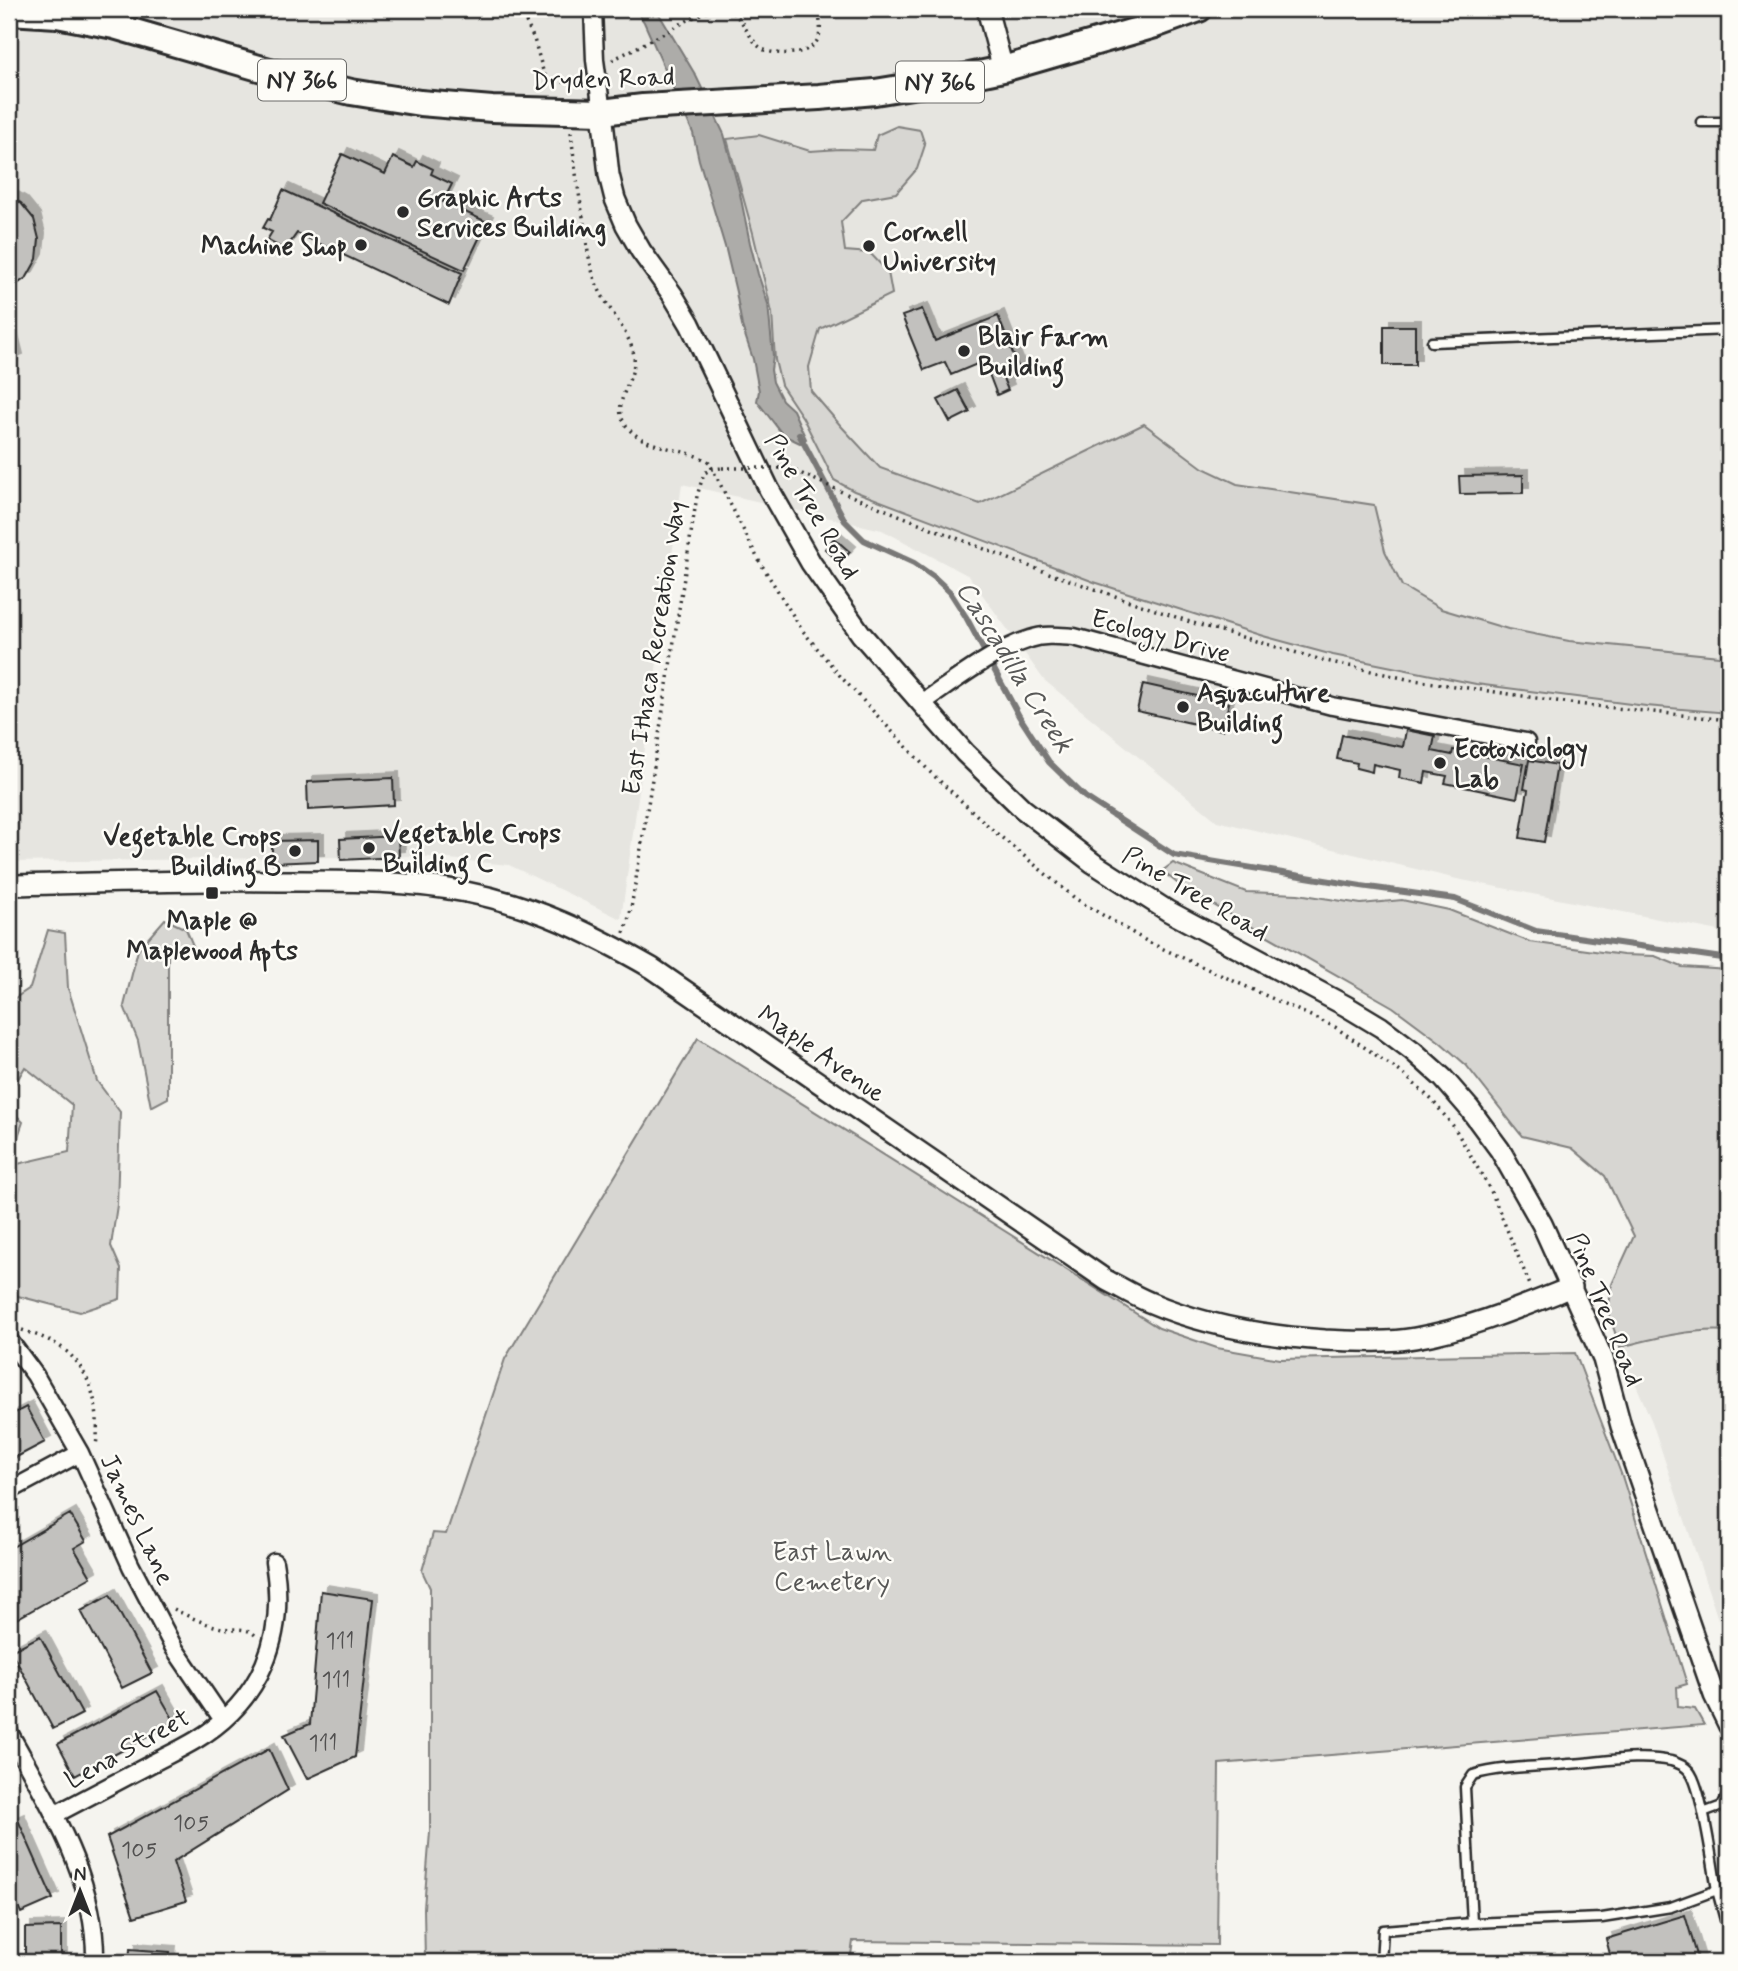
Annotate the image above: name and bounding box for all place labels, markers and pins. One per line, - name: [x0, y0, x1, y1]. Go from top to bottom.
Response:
- place label: Graphic Arts Services Building: [417, 182, 606, 247]
- marker: Graphic Arts Services Building: [395, 204, 411, 220]
- place label: Cornell University: [883, 216, 996, 280]
- place label: Machine Shop: [201, 230, 347, 264]
- marker: Machine Shop: [353, 237, 369, 253]
- marker: Cornell University: [861, 238, 877, 254]
- place label: Blair Farm Building: [978, 321, 1108, 388]
- marker: Blair Farm Building: [956, 343, 972, 359]
- place label: Aquaculture Building: [1197, 677, 1330, 744]
- marker: Aquaculture Building: [1175, 699, 1191, 715]
- place label: Ecotoxicology Lab: [1454, 733, 1588, 797]
- marker: Ecotoxicology Lab: [1432, 755, 1448, 771]
- place label: Vegetable Crops Building C: [383, 818, 561, 885]
- place label: Vegetable Crops Building B: [103, 821, 281, 888]
- marker: Vegetable Crops Building C: [361, 840, 377, 856]
- marker: Vegetable Crops Building B: [287, 843, 303, 859]
- marker: Maple @ Maplewood Apts: [204, 885, 220, 901]
- place label: Maple @ Maplewood Apts: [126, 905, 298, 972]

